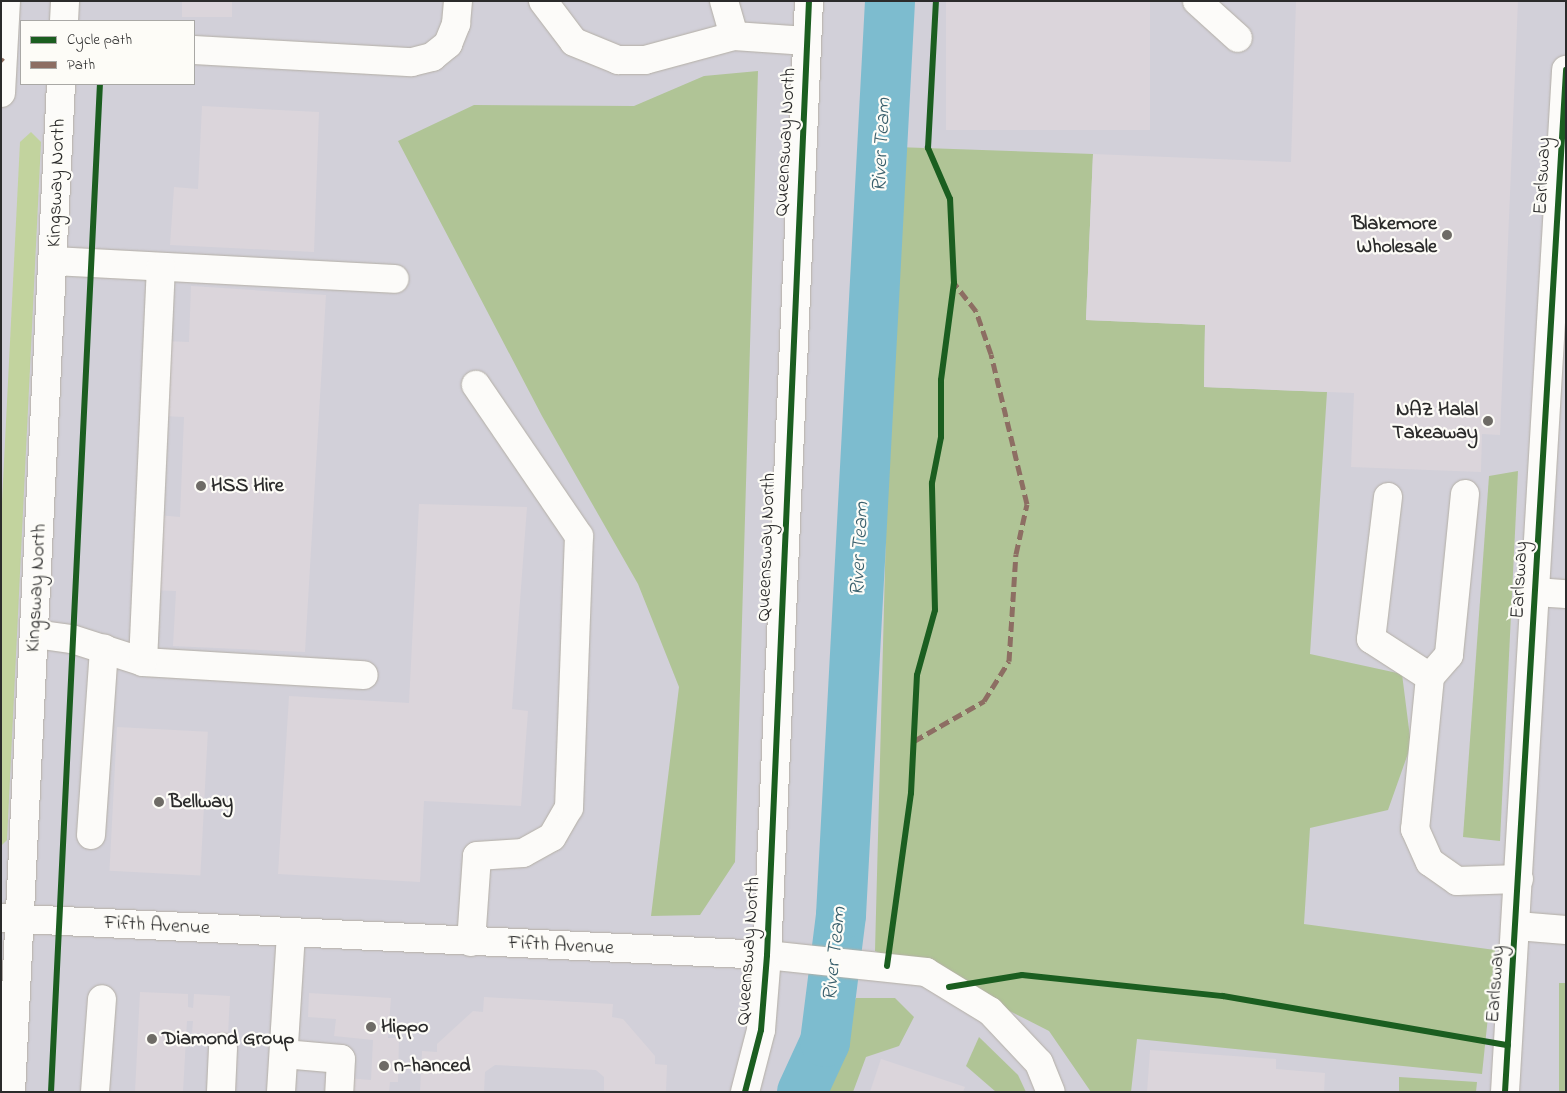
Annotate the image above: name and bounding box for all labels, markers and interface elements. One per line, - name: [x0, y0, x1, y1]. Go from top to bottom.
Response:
- legend: [20, 20, 195, 85]
- text: Cycle path: [67, 29, 132, 51]
- text: Path: [67, 54, 95, 76]
- street label: Queensway North: [770, 67, 802, 217]
- water label: River Team: [867, 97, 897, 193]
- street label: Kingsway North: [43, 118, 71, 248]
- street label: Earlsway: [1529, 137, 1557, 215]
- place label: Blakemore Wholesale: [1352, 212, 1437, 259]
- marker: Blakemore Wholesale: [1441, 229, 1453, 241]
- place label: NAZ Halal Takeaway: [1392, 398, 1478, 445]
- marker: NAZ Halal Takeaway: [1482, 415, 1494, 427]
- street label: Queensway North: [752, 472, 782, 622]
- place label: HSS Hire: [211, 474, 284, 498]
- marker: HSS Hire: [195, 480, 207, 492]
- water label: River Team: [845, 501, 875, 597]
- street label: Kingsway North: [22, 523, 52, 653]
- street label: Earlsway: [1506, 541, 1534, 619]
- place label: Bellway: [169, 790, 233, 814]
- marker: Bellway: [153, 796, 165, 808]
- street label: Queensway North: [732, 876, 766, 1026]
- water label: River Team: [818, 906, 852, 1002]
- street label: Fifth Avenue: [103, 911, 211, 941]
- street label: Fifth Avenue: [507, 931, 615, 961]
- street label: Earlsway: [1481, 944, 1511, 1024]
- place label: Hippo: [381, 1015, 428, 1039]
- marker: Hippo: [365, 1021, 377, 1033]
- place label: Diamond Group: [162, 1027, 294, 1051]
- marker: Diamond Group: [146, 1033, 158, 1045]
- place label: n-hanced: [394, 1054, 471, 1078]
- marker: n-hanced: [378, 1060, 390, 1072]

